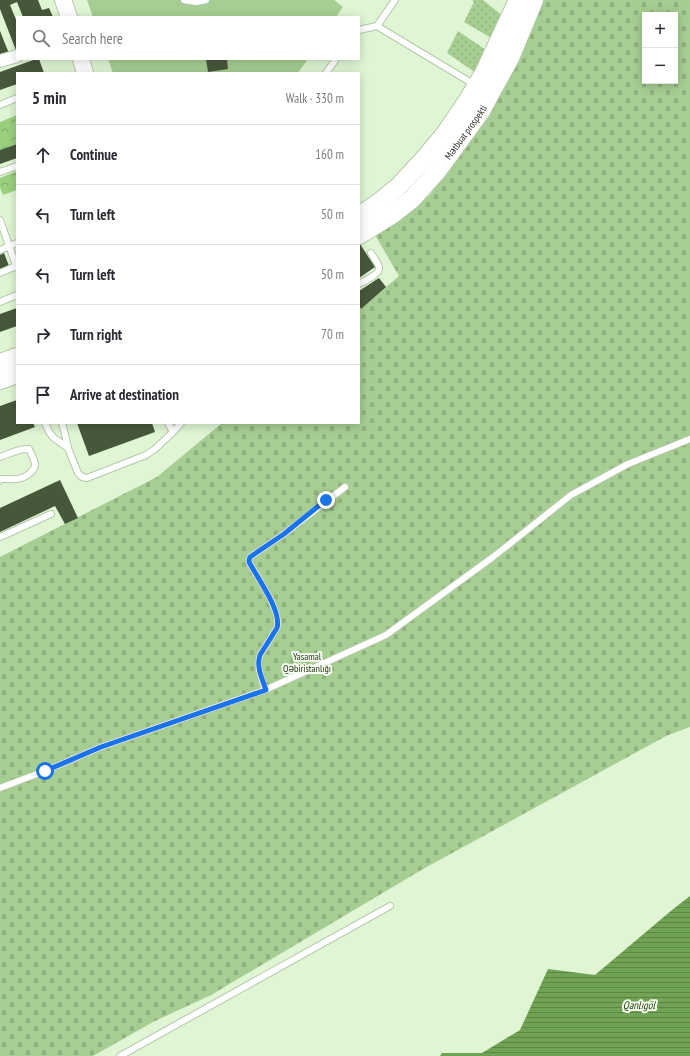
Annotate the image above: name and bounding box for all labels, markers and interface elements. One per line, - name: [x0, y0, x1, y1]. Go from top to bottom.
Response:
- map controls: [642, 12, 678, 84]
- button: +: [642, 12, 678, 48]
- search box: [16, 16, 360, 60]
- icon: search: [30, 27, 52, 49]
- text: Search here: [62, 29, 123, 48]
- button: −: [642, 48, 678, 84]
- text: 5 min: [32, 87, 66, 109]
- text: Walk · 330 m: [286, 90, 344, 107]
- street label: Mətbuat prospekti: [441, 103, 490, 162]
- icon: ahead: [32, 144, 54, 166]
- text: Continue: [70, 145, 117, 164]
- text: 160 m: [315, 146, 344, 163]
- icon: left: [32, 204, 54, 226]
- text: Turn left: [70, 205, 115, 224]
- text: 50 m: [321, 206, 344, 223]
- icon: left: [32, 264, 54, 286]
- text: Turn left: [70, 265, 115, 284]
- text: 50 m: [321, 266, 344, 283]
- icon: right: [32, 324, 54, 346]
- text: Turn right: [70, 325, 122, 344]
- text: 70 m: [321, 326, 344, 343]
- icon: arrive: [32, 384, 54, 406]
- text: Arrive at destination: [70, 385, 179, 404]
- route end: [317, 491, 335, 509]
- park label: Yasamal Qəbiristanlığı: [283, 650, 331, 675]
- route start: [36, 762, 54, 780]
- water label: Qanlıgöl: [623, 998, 657, 1012]

